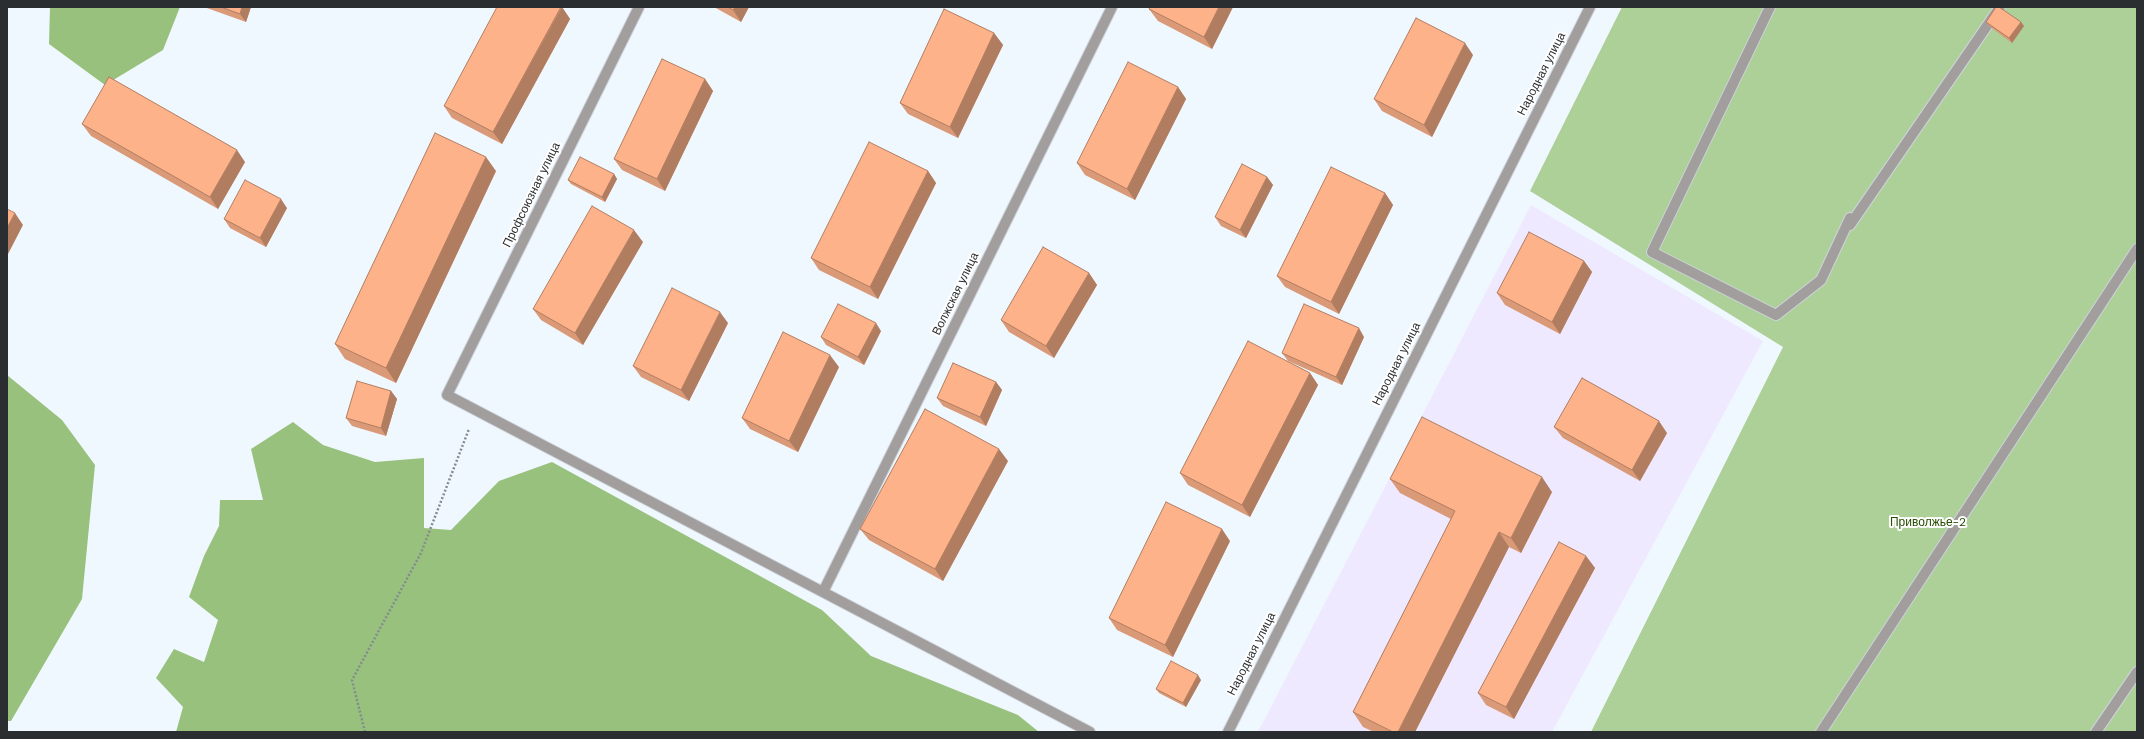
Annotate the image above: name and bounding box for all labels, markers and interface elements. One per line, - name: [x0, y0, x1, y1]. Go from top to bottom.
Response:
- street label: Народная улица: [1515, 30, 1569, 118]
- street label: Профсоюзная улица: [500, 140, 564, 250]
- street label: Волжская улица: [930, 250, 982, 338]
- street label: Народная улица: [1370, 320, 1424, 408]
- park label: Приволжье-2: [1890, 516, 1966, 530]
- street label: Народная улица: [1225, 610, 1279, 698]

